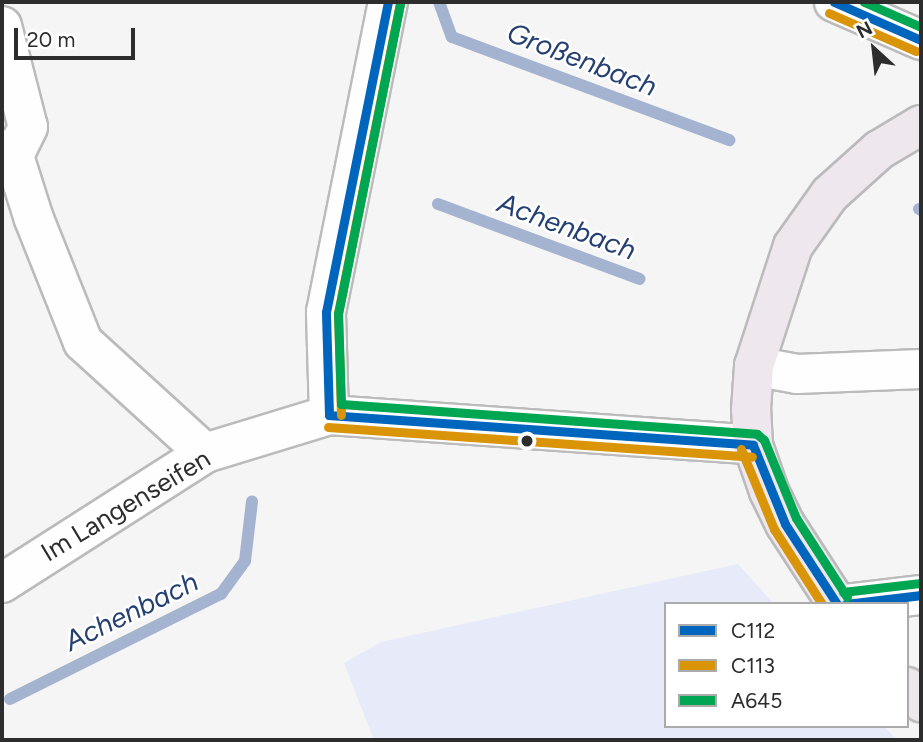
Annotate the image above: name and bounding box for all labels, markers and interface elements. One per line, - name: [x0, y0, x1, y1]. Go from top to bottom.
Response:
- scale bar: [18, 14, 138, 58]
- north arrow: [839, 14, 909, 84]
- water label: Großenbach: [502, 15, 662, 103]
- text: N: [852, 16, 876, 43]
- text: 20 m: [27, 27, 75, 52]
- water label: Achenbach: [493, 186, 641, 266]
- unlabelled marker: [520, 434, 534, 448]
- street label: Im Langenseifen: [36, 443, 216, 569]
- water label: Achenbach: [59, 564, 203, 658]
- legend: [664, 602, 909, 728]
- text: C112: [731, 618, 775, 643]
- text: C113: [731, 653, 775, 678]
- text: A645: [731, 688, 782, 713]

